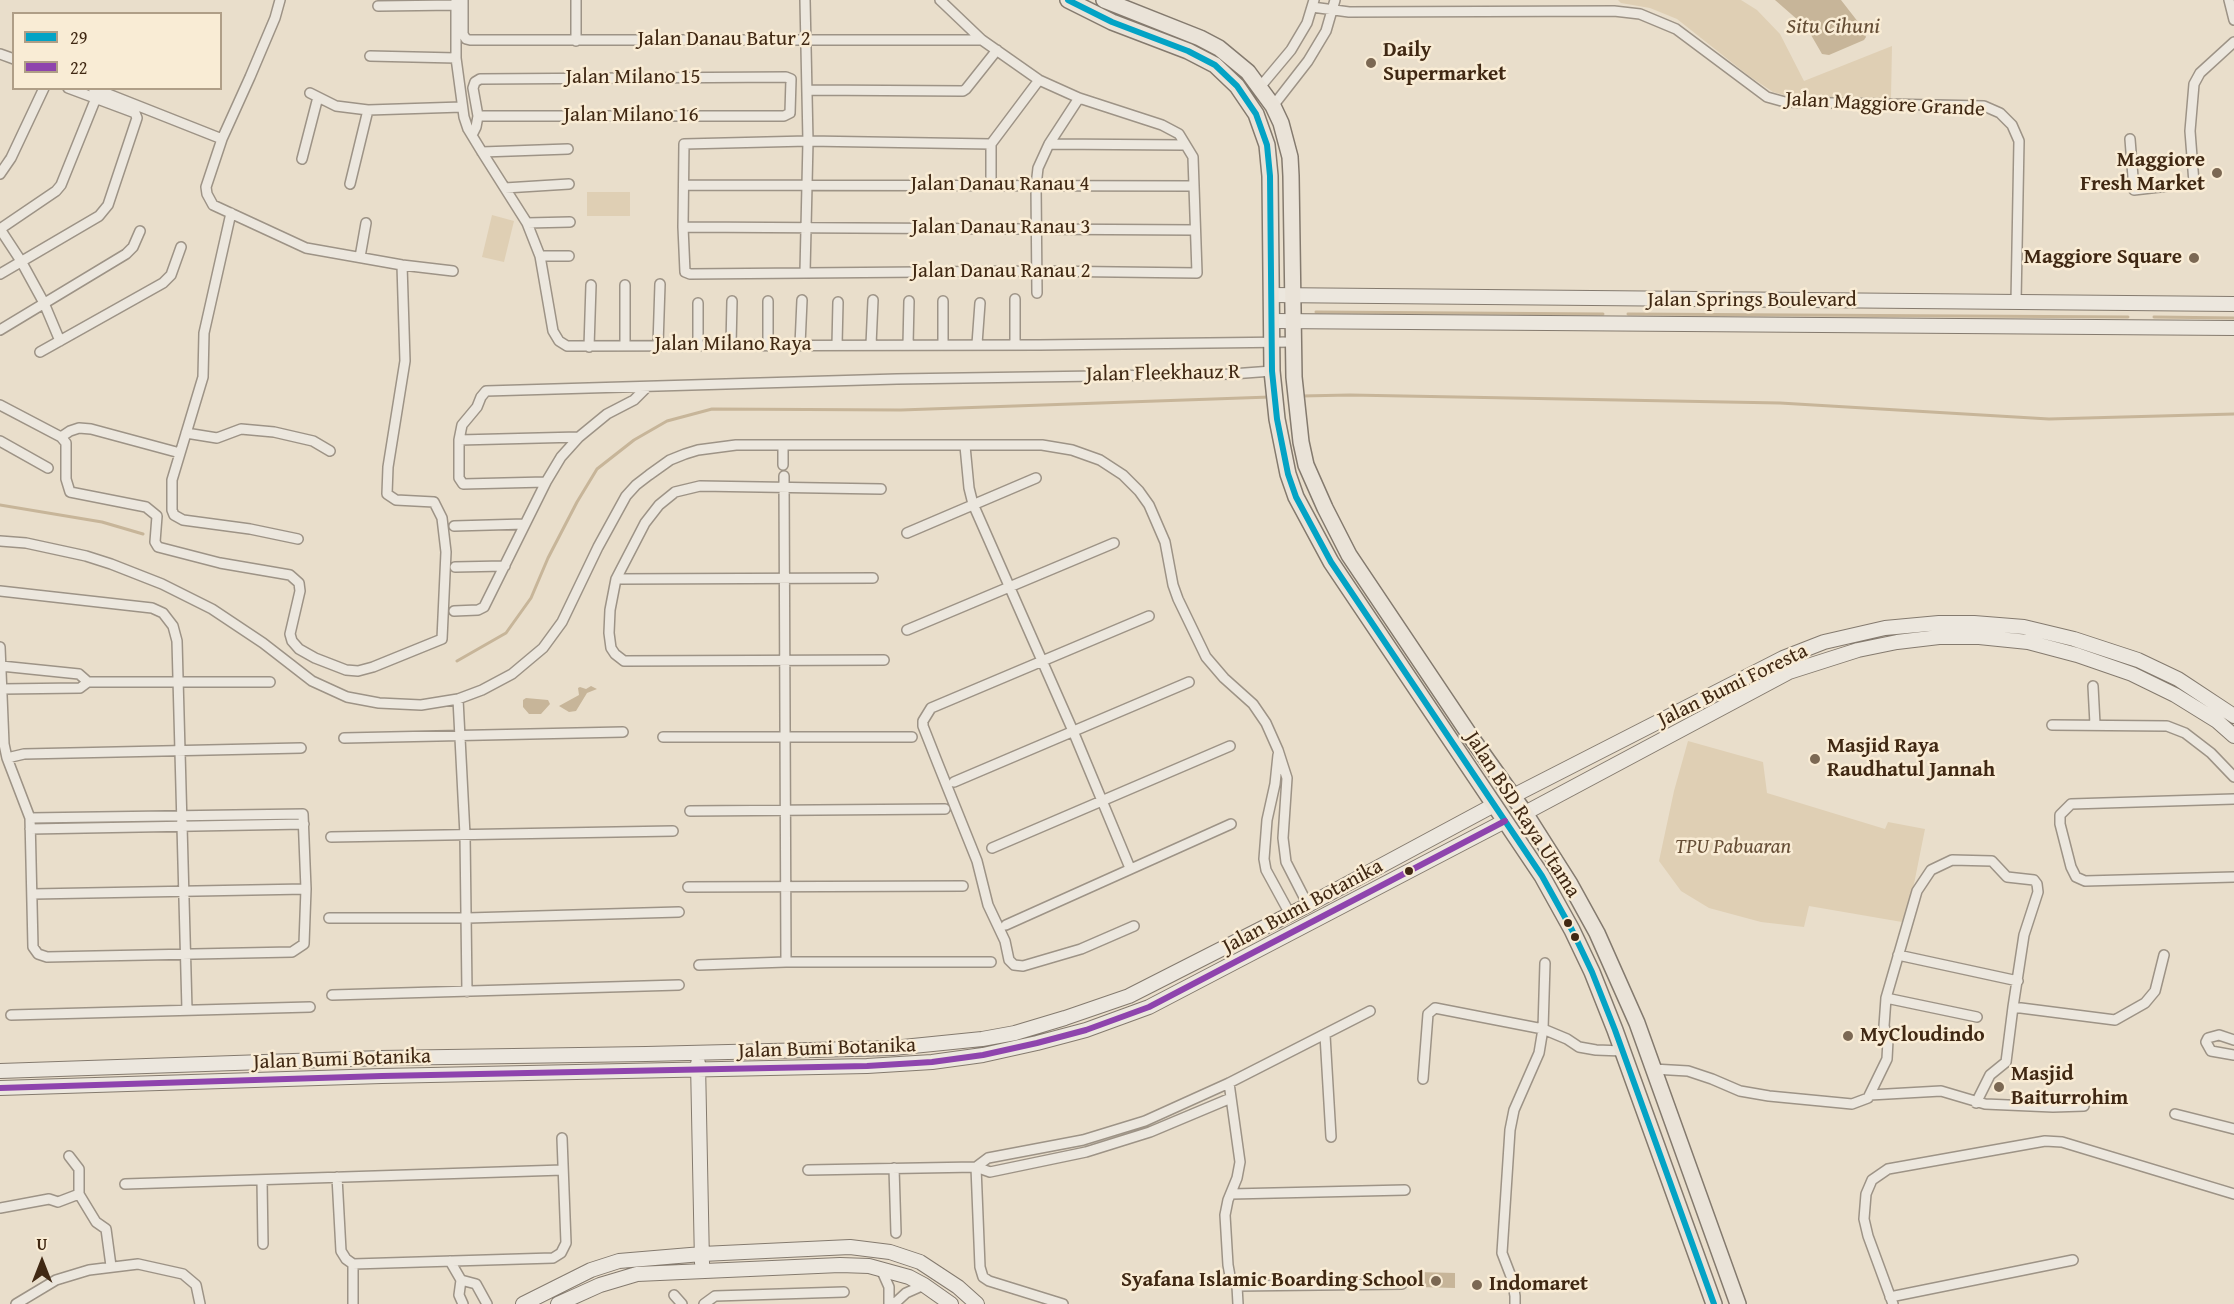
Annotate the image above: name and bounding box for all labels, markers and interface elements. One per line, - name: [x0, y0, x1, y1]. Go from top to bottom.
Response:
- legend: [12, 12, 222, 90]
- water label: Situ Cihuni: [1786, 14, 1880, 40]
- text: 29: [70, 24, 87, 51]
- street label: Jalan Danau Batur 2: [637, 27, 811, 53]
- place label: Daily Supermarket: [1383, 38, 1506, 88]
- text: 22: [70, 54, 87, 81]
- marker: Daily Supermarket: [1364, 56, 1378, 70]
- street label: Jalan Milano 15: [565, 65, 701, 91]
- street label: Jalan Maggiore Grande: [1785, 87, 1985, 123]
- street label: Jalan Milano 16: [563, 103, 699, 129]
- place label: Maggiore Fresh Market: [2080, 148, 2205, 198]
- marker: Maggiore Fresh Market: [2210, 166, 2224, 180]
- street label: Jalan Danau Ranau 4: [911, 172, 1089, 198]
- street label: Jalan Danau Ranau 3: [912, 215, 1090, 241]
- place label: Maggiore Square: [2024, 245, 2182, 271]
- marker: Maggiore Square: [2187, 251, 2201, 265]
- street label: Jalan Danau Ranau 2: [912, 259, 1090, 285]
- street label: Jalan Springs Boulevard: [1647, 288, 1857, 314]
- street label: Jalan Milano Raya: [655, 332, 811, 358]
- street label: Jalan Fleekhauz R: [1086, 360, 1240, 388]
- street label: Jalan Bumi Foresta: [1654, 639, 1812, 733]
- street label: Jalan BSD Raya Utama: [1459, 727, 1585, 903]
- place label: Masjid Raya Raudhatul Jannah: [1827, 734, 1995, 784]
- marker: Masjid Raya Raudhatul Jannah: [1808, 752, 1822, 766]
- park label: TPU Pabuaran: [1675, 835, 1791, 861]
- street label: Jalan Bumi Botanika: [1219, 854, 1387, 960]
- unlabelled marker: [1403, 865, 1415, 877]
- unlabelled marker: [1562, 917, 1574, 929]
- unlabelled marker: [1569, 931, 1581, 943]
- place label: MyCloudindo: [1860, 1023, 1985, 1049]
- marker: MyCloudindo: [1841, 1029, 1855, 1043]
- street label: Jalan Bumi Botanika: [738, 1033, 916, 1065]
- street label: Jalan Bumi Botanika: [253, 1044, 431, 1076]
- place label: Masjid Baiturrohim: [2011, 1062, 2128, 1112]
- marker: Masjid Baiturrohim: [1992, 1080, 2006, 1094]
- north arrow: [12, 1232, 72, 1292]
- text: U: [37, 1232, 47, 1256]
- place label: Syafana Islamic Boarding School: [1121, 1268, 1424, 1294]
- place label: Indomaret: [1489, 1272, 1588, 1298]
- marker: Syafana Islamic Boarding School: [1429, 1274, 1443, 1288]
- marker: Indomaret: [1470, 1278, 1484, 1292]

